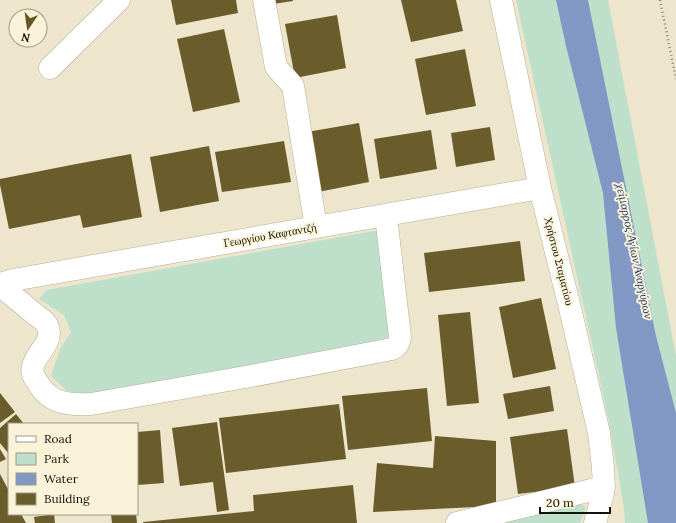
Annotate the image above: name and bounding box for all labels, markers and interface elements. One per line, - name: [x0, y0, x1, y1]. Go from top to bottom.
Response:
- north arrow: [8, 8, 48, 48]
- text: N: [20, 30, 31, 46]
- water label: χείμαρρος Αγίων Αναργύρων: [613, 181, 657, 321]
- street label: Χρήστου Σταματίου: [541, 215, 577, 307]
- street label: Γεωργίου Καφταντζή: [222, 220, 318, 250]
- legend: [8, 423, 138, 515]
- text: Road: [44, 431, 72, 446]
- text: Park: [44, 451, 70, 466]
- text: Water: [44, 471, 79, 486]
- scale bar: [540, 489, 610, 515]
- text: Building: [44, 491, 90, 506]
- text: 20 m: [546, 495, 574, 510]

